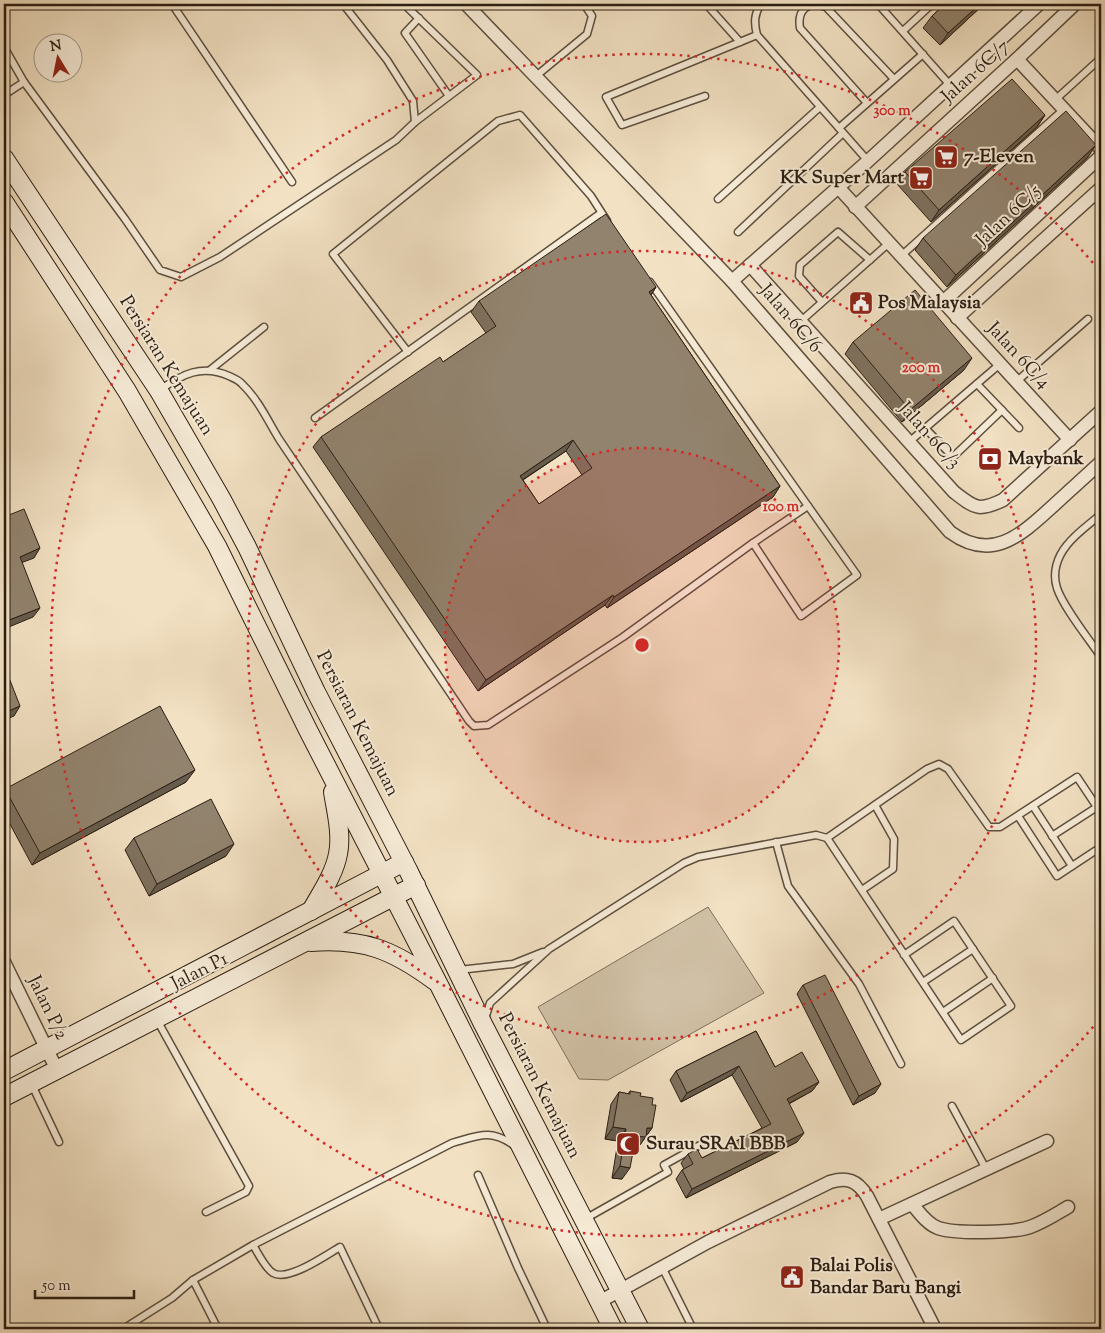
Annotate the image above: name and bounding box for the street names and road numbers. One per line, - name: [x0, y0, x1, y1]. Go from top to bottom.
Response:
- street label: Jalan 6C/7: [935, 34, 1016, 111]
- street label: Jalan 6C/5: [970, 178, 1048, 254]
- street label: Jalan 6C/6: [752, 278, 828, 359]
- street label: Persiaran Kemajuan: [112, 291, 220, 441]
- street label: Jalan 6C/4: [979, 316, 1056, 396]
- street label: Jalan 6C/3: [891, 396, 966, 475]
- street label: Persiaran Kemajuan: [309, 646, 405, 802]
- street label: Jalan P1: [166, 946, 234, 998]
- street label: Jalan P/2: [19, 970, 74, 1045]
- street label: Persiaran Kemajuan: [491, 1008, 587, 1164]

